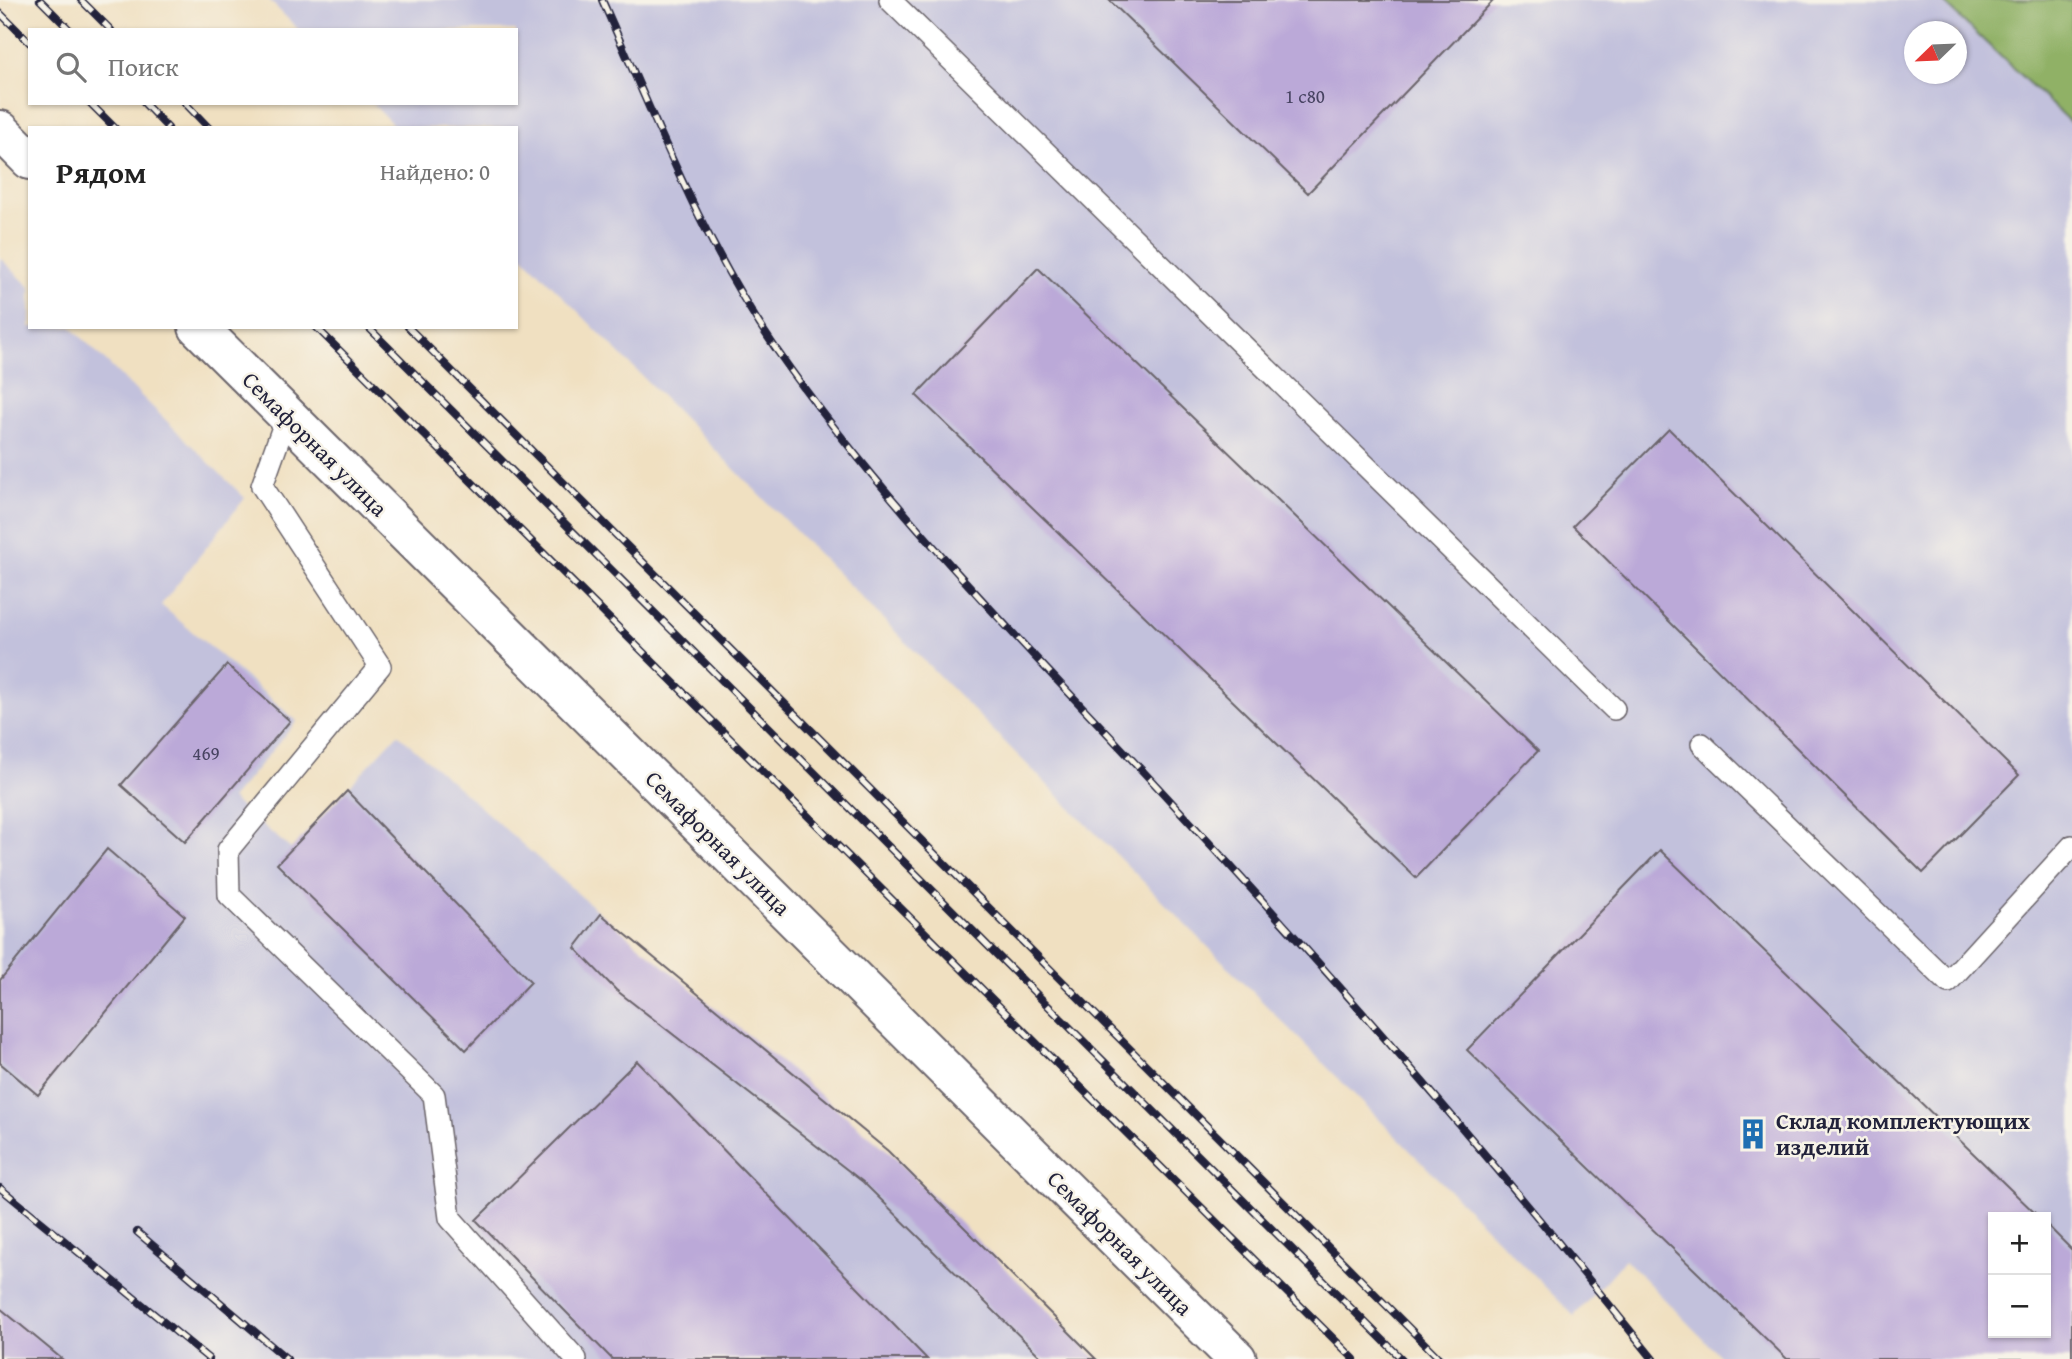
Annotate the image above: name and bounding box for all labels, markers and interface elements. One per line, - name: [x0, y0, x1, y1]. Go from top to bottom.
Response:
- north arrow: [1904, 21, 1967, 84]
- search box: [28, 28, 518, 105]
- text: Поиск: [108, 47, 179, 86]
- icon: search: [52, 48, 90, 86]
- house number: 1 с80: [1285, 82, 1325, 110]
- text: Рядом: [56, 150, 147, 194]
- text: Найдено: 0: [380, 155, 490, 188]
- street label: Семафорная улица: [235, 364, 395, 524]
- house number: 469: [192, 739, 220, 767]
- street label: Семафорная улица: [638, 763, 798, 923]
- place label: Склад комплектующих изделий: [1776, 1104, 2030, 1163]
- building icon: Склад комплектующих изделий: [1736, 1117, 1770, 1151]
- street label: Семафорная улица: [1040, 1163, 1200, 1323]
- map controls: [1988, 1212, 2051, 1338]
- button: +: [1988, 1212, 2051, 1275]
- button: −: [1988, 1275, 2051, 1338]

